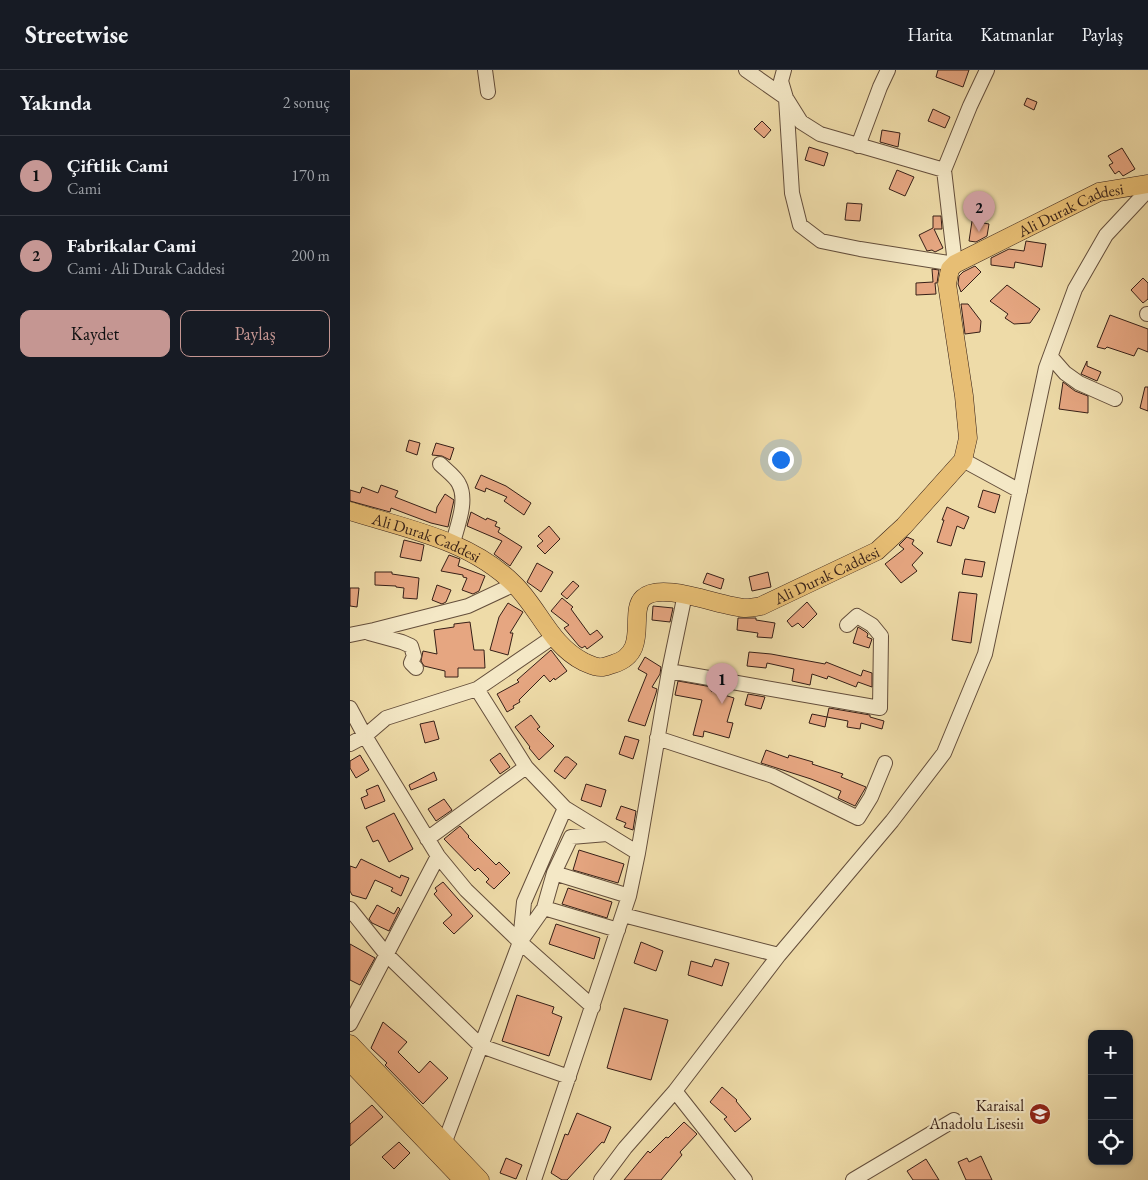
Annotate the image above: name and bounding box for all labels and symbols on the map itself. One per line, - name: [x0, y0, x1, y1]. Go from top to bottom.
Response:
- street label: Ali Durak Caddesi: [1014, 178, 1125, 242]
- pin: 2: [963, 191, 995, 232]
- your location: [768, 447, 794, 473]
- street label: Ali Durak Caddesi: [369, 508, 485, 567]
- street label: Ali Durak Caddesi: [770, 541, 883, 610]
- pin: 1: [706, 663, 738, 704]
- place label: Karaisal Anadolu Lisesiı: [928, 1095, 1024, 1134]
- school or university icon: Karaisal Anadolu Lisesiı: [1028, 1102, 1052, 1126]

